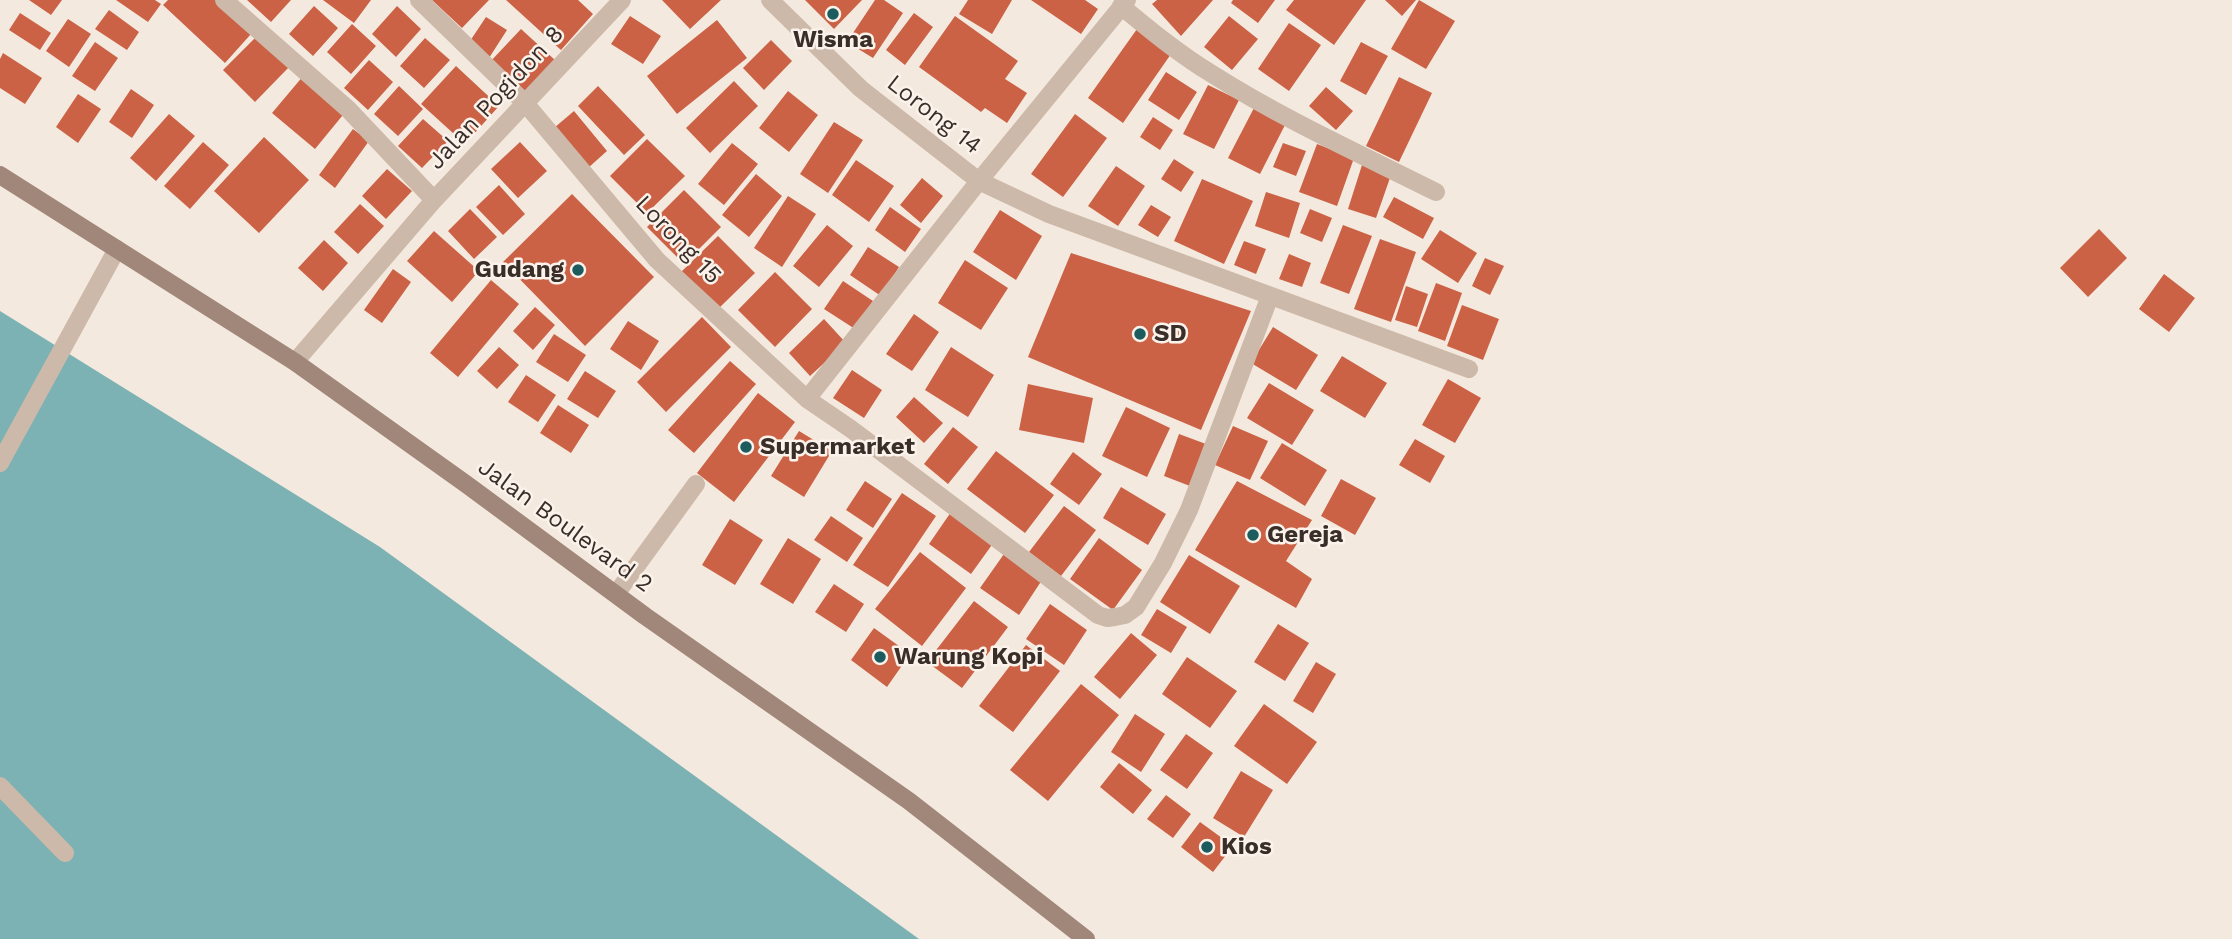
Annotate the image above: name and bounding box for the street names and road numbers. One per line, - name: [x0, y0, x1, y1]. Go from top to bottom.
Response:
- street label: Jalan Pogidon 8: [422, 20, 570, 176]
- street label: Lorong 14: [881, 69, 987, 161]
- street label: Lorong 15: [629, 190, 727, 290]
- street label: Jalan Boulevard 2: [472, 453, 658, 599]

